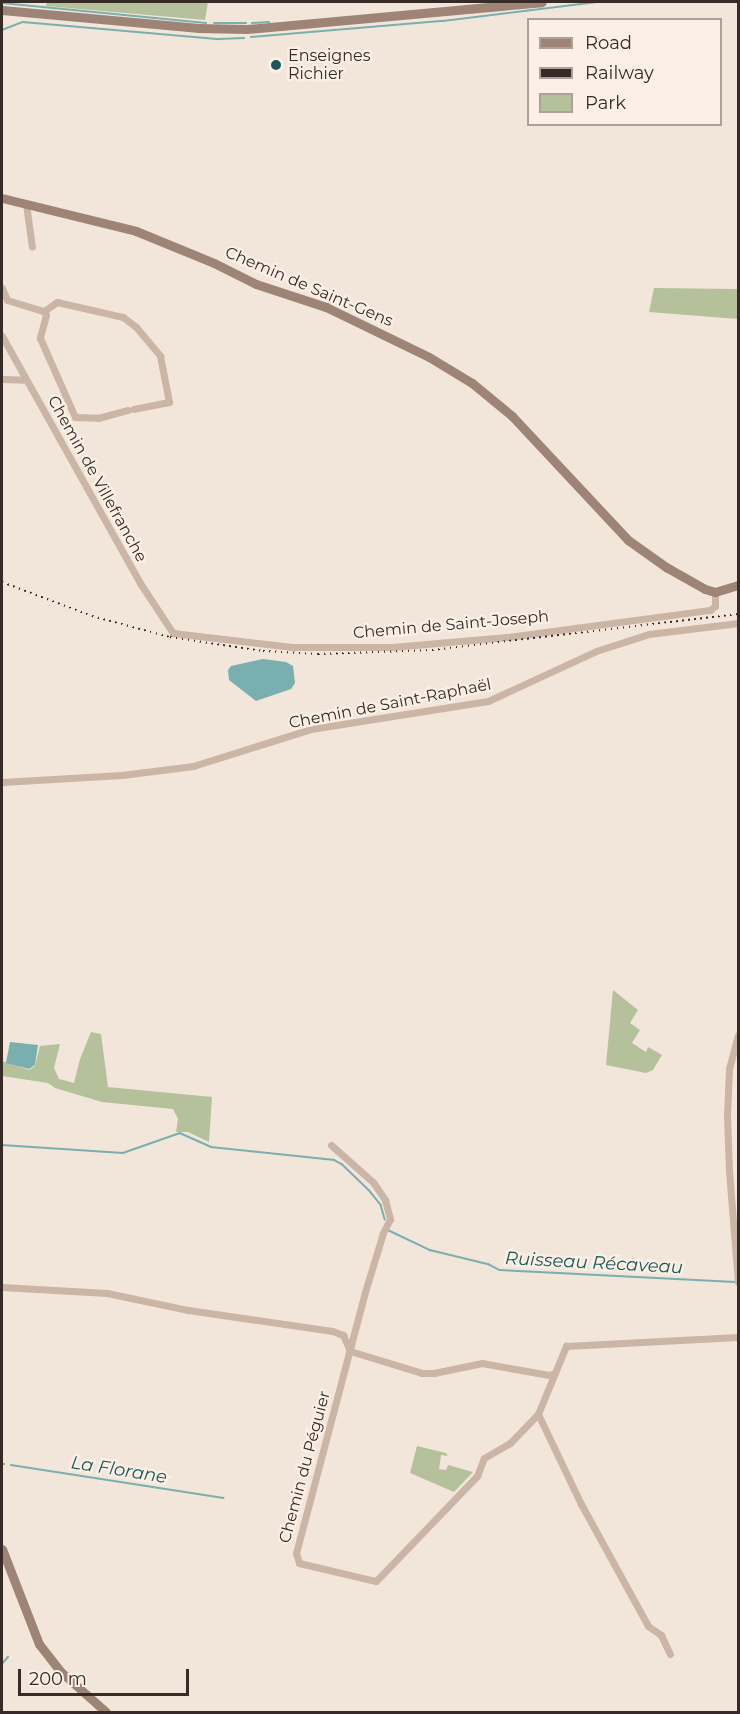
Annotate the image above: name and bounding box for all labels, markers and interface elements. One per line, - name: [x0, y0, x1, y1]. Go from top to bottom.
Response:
- legend: [527, 18, 722, 126]
- text: Road: [585, 32, 632, 54]
- place label: Enseignes Richier: [288, 46, 371, 84]
- marker: Enseignes Richier: [269, 58, 283, 72]
- text: Railway: [585, 62, 654, 84]
- text: Park: [585, 92, 626, 114]
- street label: Chemin de Saint-Gens: [222, 243, 396, 331]
- street label: Chemin de Villefranche: [43, 393, 151, 565]
- street label: Chemin de Saint-Joseph: [352, 607, 550, 643]
- street label: Chemin de Saint-Raphaël: [287, 675, 493, 733]
- water label: Ruisseau Récaveau: [504, 1248, 684, 1278]
- street label: Chemin du Péguier: [275, 1389, 335, 1545]
- water label: La Florane: [69, 1452, 169, 1488]
- scale bar: [21, 1657, 192, 1695]
- text: 200 m: [29, 1668, 87, 1690]

